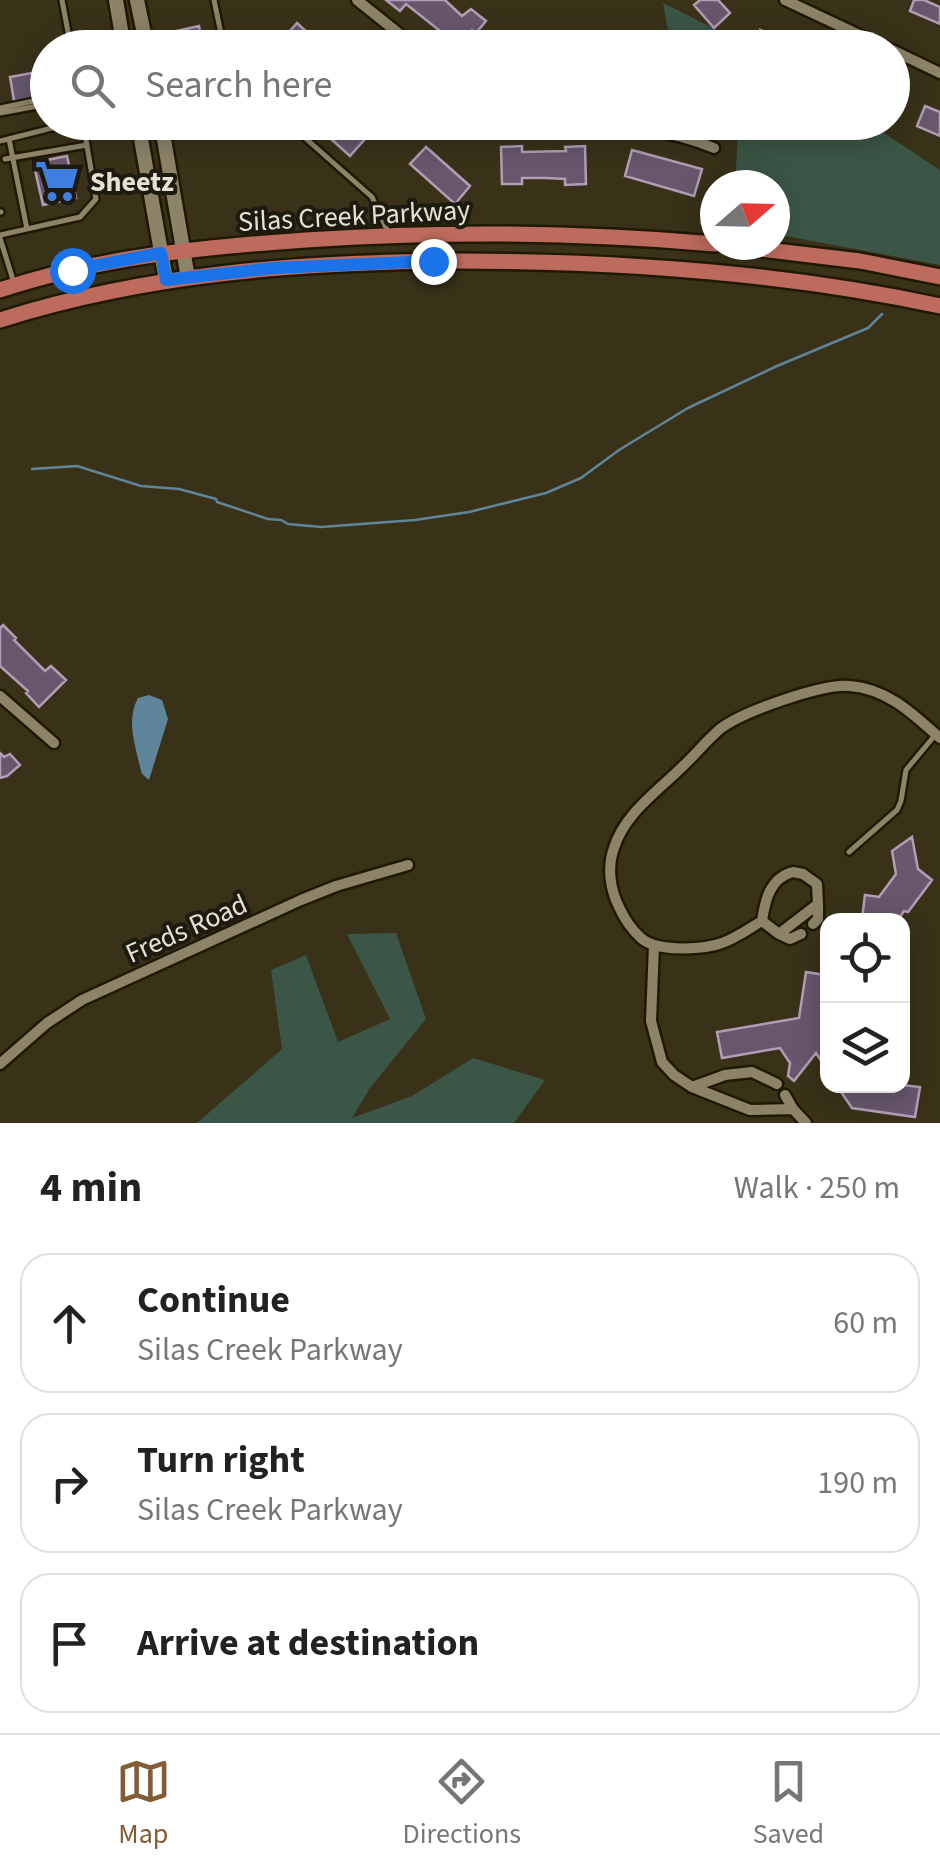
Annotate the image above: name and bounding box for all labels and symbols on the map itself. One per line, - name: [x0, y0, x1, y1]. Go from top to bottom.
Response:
- supermarket icon: Sheetz: [33, 157, 81, 205]
- place label: Sheetz: [90, 162, 174, 202]
- north arrow: [700, 170, 790, 260]
- street label: Silas Creek Parkway: [237, 190, 471, 242]
- route end: [411, 239, 457, 285]
- route start: [50, 248, 96, 294]
- street label: Freds Road: [119, 884, 254, 974]

